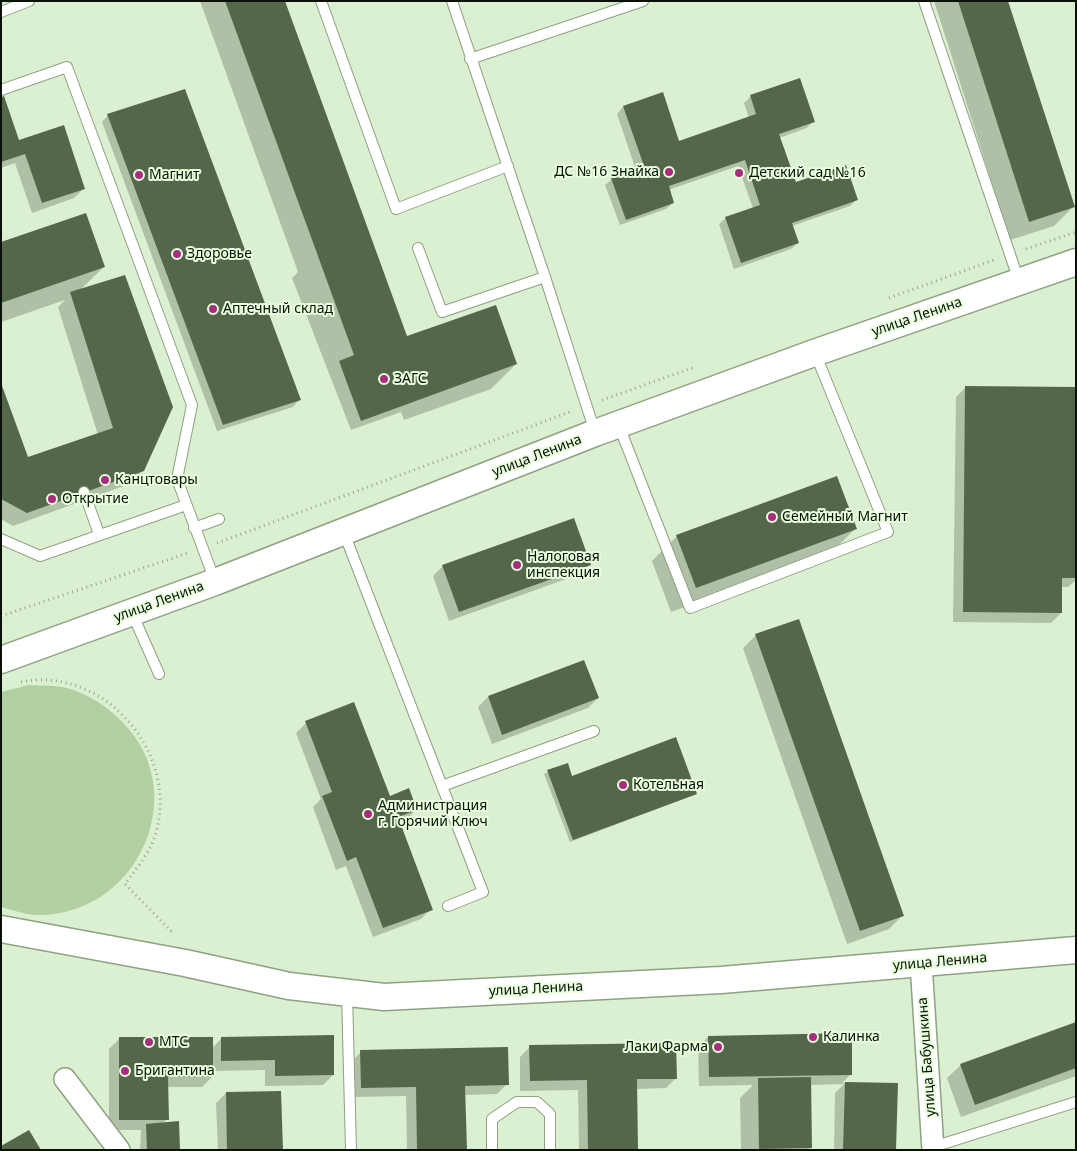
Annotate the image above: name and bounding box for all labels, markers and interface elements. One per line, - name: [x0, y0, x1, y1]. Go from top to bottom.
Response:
- place label: ДС №16 Знайка: [554, 164, 659, 180]
- place label: Детский сад №16: [749, 165, 866, 181]
- marker: ДС №16 Знайка: [663, 166, 675, 178]
- place label: Магнит: [149, 167, 199, 183]
- marker: Детский сад №16: [733, 167, 745, 179]
- marker: Магнит: [133, 169, 145, 181]
- place label: Здоровье: [187, 246, 252, 262]
- marker: Здоровье: [171, 248, 183, 260]
- street label: улица Ленина: [870, 294, 964, 340]
- place label: Аптечный склад: [223, 301, 333, 317]
- marker: Аптечный склад: [207, 303, 219, 315]
- place label: ЗАГС: [394, 371, 427, 387]
- marker: ЗАГС: [378, 373, 390, 385]
- street label: улица Ленина: [490, 431, 584, 481]
- place label: Канцтовары: [115, 472, 198, 488]
- marker: Канцтовары: [99, 474, 111, 486]
- place label: Открытие: [62, 491, 129, 507]
- marker: Открытие: [46, 493, 58, 505]
- place label: Семейный Магнит: [782, 509, 908, 525]
- marker: Семейный Магнит: [766, 511, 778, 523]
- place label: Налоговая инспекция: [527, 549, 600, 582]
- marker: Налоговая инспекция: [511, 559, 523, 571]
- street label: улица Ленина: [112, 578, 206, 626]
- place label: Котельная: [633, 777, 704, 793]
- marker: Котельная: [617, 779, 629, 791]
- place label: Администрация г. Горячий Ключ: [378, 798, 488, 830]
- marker: Администрация г. Горячий Ключ: [362, 808, 374, 820]
- street label: улица Ленина: [892, 950, 988, 974]
- street label: улица Ленина: [488, 978, 584, 1000]
- street label: улица Бабушкина: [914, 997, 940, 1117]
- place label: Калинка: [823, 1029, 880, 1045]
- marker: Калинка: [807, 1031, 819, 1043]
- place label: МТС: [159, 1034, 188, 1050]
- marker: МТС: [143, 1036, 155, 1048]
- place label: Лаки Фарма: [624, 1039, 708, 1055]
- marker: Лаки Фарма: [712, 1041, 724, 1053]
- place label: Бригантина: [135, 1063, 215, 1079]
- marker: Бригантина: [119, 1065, 131, 1077]

